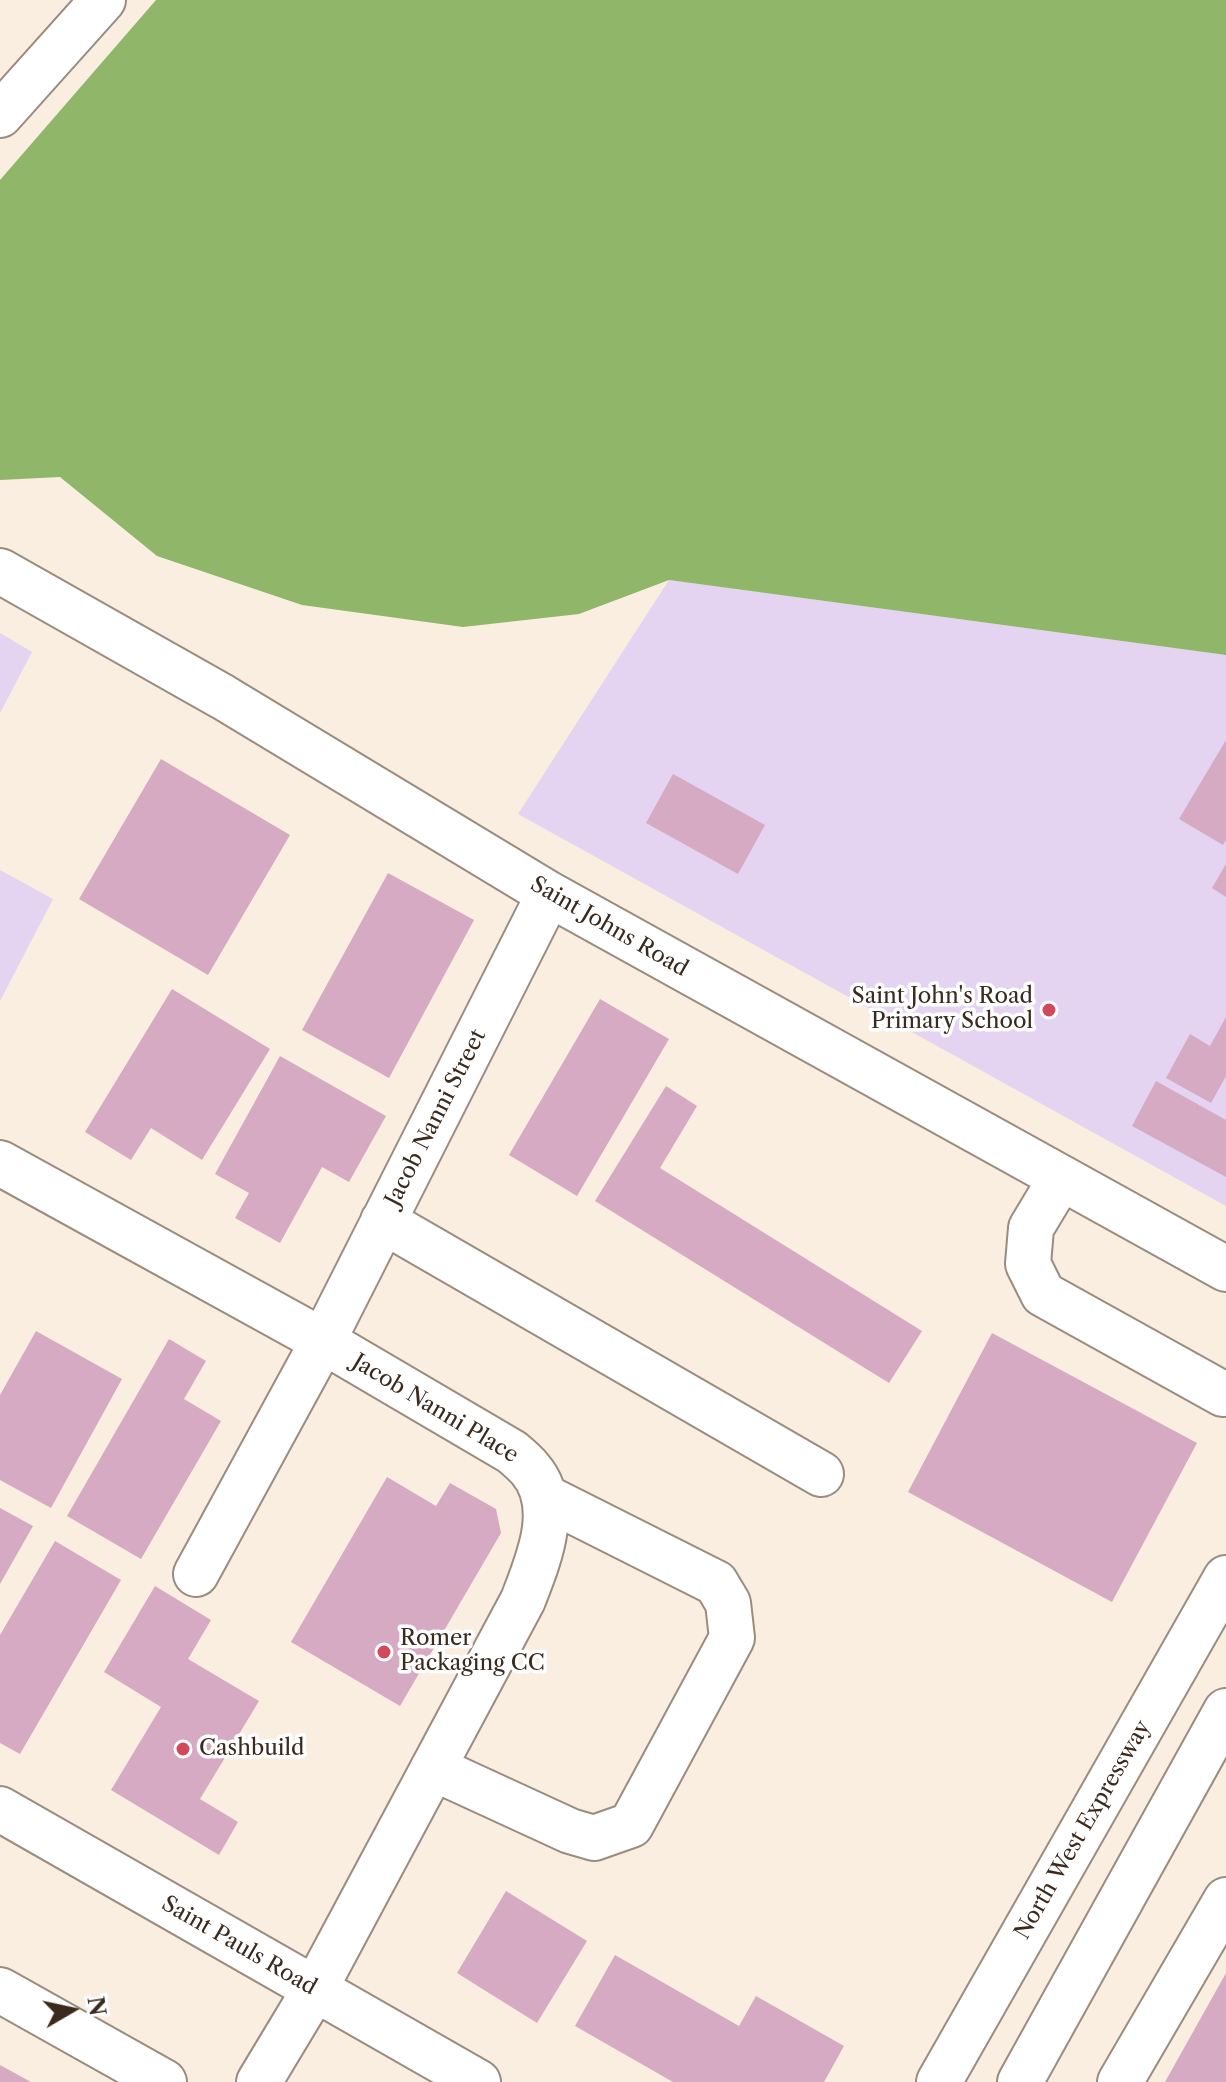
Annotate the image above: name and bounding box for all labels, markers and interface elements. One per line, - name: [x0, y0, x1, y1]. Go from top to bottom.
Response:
- street label: Saint Johns Road: [526, 871, 692, 983]
- place label: Saint John's Road Primary School: [852, 984, 1033, 1036]
- marker: Saint John's Road Primary School: [1040, 1001, 1058, 1019]
- street label: Jacob Nanni Street: [380, 1025, 492, 1211]
- street label: Jacob Nanni Place: [347, 1349, 523, 1469]
- place label: Romer Packaging CC: [400, 1626, 545, 1678]
- marker: Romer Packaging CC: [375, 1643, 393, 1661]
- street label: North West Expressway: [1010, 1716, 1156, 1944]
- place label: Cashbuild: [199, 1736, 304, 1762]
- marker: Cashbuild: [174, 1740, 192, 1758]
- street label: Saint Pauls Road: [157, 1891, 321, 2001]
- north arrow: [32, 1970, 112, 2050]
- text: N: [81, 1995, 111, 2018]

